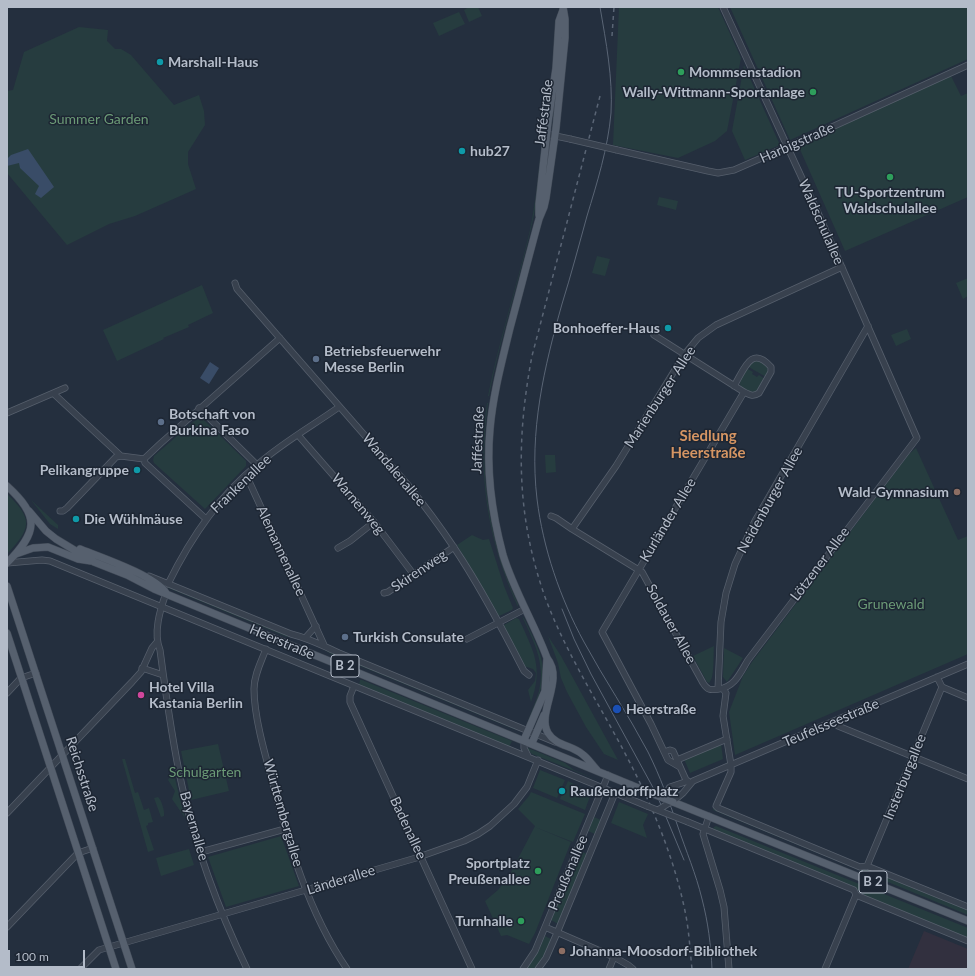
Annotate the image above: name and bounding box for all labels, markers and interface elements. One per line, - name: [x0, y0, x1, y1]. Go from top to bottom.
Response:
- place label: Marshall-Haus: [168, 54, 258, 70]
- marker: Marshall-Haus: [155, 57, 165, 67]
- place label: Mommsenstadion: [689, 64, 801, 80]
- marker: Mommsenstadion: [676, 67, 686, 77]
- street label: Jafféstraße: [532, 78, 556, 148]
- place label: Wally-Wittmann-Sportanlage: [623, 84, 805, 100]
- marker: Wally-Wittmann-Sportanlage: [808, 87, 818, 97]
- park label: Summer Garden: [49, 111, 149, 127]
- street label: Harbigstraße: [757, 119, 837, 167]
- place label: hub27: [470, 143, 510, 159]
- marker: hub27: [457, 146, 467, 156]
- marker: TU-Sportzentrum Waldschulallee: [885, 172, 895, 182]
- street label: Waldschulallee: [795, 177, 847, 267]
- place label: TU-Sportzentrum Waldschulallee: [835, 184, 945, 216]
- place label: Bonhoeffer-Haus: [553, 320, 660, 336]
- marker: Bonhoeffer-Haus: [663, 323, 673, 333]
- place label: Betriebsfeuerwehr Messe Berlin: [324, 343, 441, 376]
- street label: Marienburger Allee: [621, 343, 699, 451]
- marker: Betriebsfeuerwehr Messe Berlin: [311, 354, 321, 364]
- place label: Botschaft von Burkina Faso: [169, 406, 255, 438]
- street label: Jafféstraße: [468, 406, 488, 474]
- marker: Botschaft von Burkina Faso: [156, 417, 166, 427]
- district label: Siedlung Heerstraße: [670, 427, 746, 462]
- street label: Wandalenallee: [359, 430, 429, 510]
- street label: Neidenburger Allee: [734, 444, 806, 556]
- street label: Frankenallee: [207, 451, 275, 517]
- place label: Pelikangruppe: [40, 462, 129, 478]
- marker: Pelikangruppe: [132, 465, 142, 475]
- street label: Warnenweg: [328, 470, 388, 538]
- street label: Kurländer Allee: [636, 475, 700, 565]
- place label: Wald-Gymnasium: [838, 484, 949, 500]
- marker: Wald-Gymnasium: [952, 487, 962, 497]
- street label: Alemannenallee: [253, 503, 309, 599]
- place label: Die Wühlmäuse: [84, 511, 183, 527]
- marker: Die Wühlmäuse: [71, 514, 81, 524]
- street label: Lötzener Allee: [787, 524, 853, 604]
- street label: Skirenweg: [388, 546, 450, 596]
- street label: Soldauer Allee: [642, 581, 700, 667]
- park label: Grunewald: [857, 596, 925, 612]
- street label: Heerstraße: [247, 621, 317, 663]
- place label: Turkish Consulate: [353, 629, 464, 645]
- marker: Turkish Consulate: [340, 632, 350, 642]
- road number: B 2: [331, 655, 359, 677]
- place label: Hotel Villa Kastania Berlin: [149, 679, 243, 712]
- marker: Hotel Villa Kastania Berlin: [136, 690, 146, 700]
- street label: Teufelsseestraße: [781, 695, 881, 751]
- place label: Heerstraße: [626, 701, 696, 717]
- marker: Heerstraße: [611, 703, 623, 715]
- street label: Insterburgallee: [880, 731, 930, 823]
- street label: Reichsstraße: [62, 734, 102, 814]
- street label: Württembergallee: [260, 757, 306, 869]
- park label: Schulgarten: [169, 764, 241, 780]
- place label: Raußendorffplatz: [570, 783, 679, 799]
- marker: Raußendorffplatz: [557, 786, 567, 796]
- street label: Bayernallee: [176, 789, 212, 863]
- street label: Badenallee: [386, 794, 430, 862]
- street label: Preußenallee: [545, 833, 591, 913]
- place label: Sportplatz Preußenallee: [448, 855, 530, 888]
- street label: Länderallee: [305, 862, 377, 898]
- marker: Sportplatz Preußenallee: [533, 866, 543, 876]
- road number: B 2: [859, 871, 887, 893]
- place label: Turnhalle: [455, 913, 513, 929]
- marker: Turnhalle: [516, 916, 526, 926]
- scale bar: [10, 942, 87, 968]
- place label: Johanna-Moosdorf-Bibliothek: [570, 943, 757, 959]
- marker: Johanna-Moosdorf-Bibliothek: [557, 946, 567, 956]
- text: 100 m: [15, 949, 49, 964]

